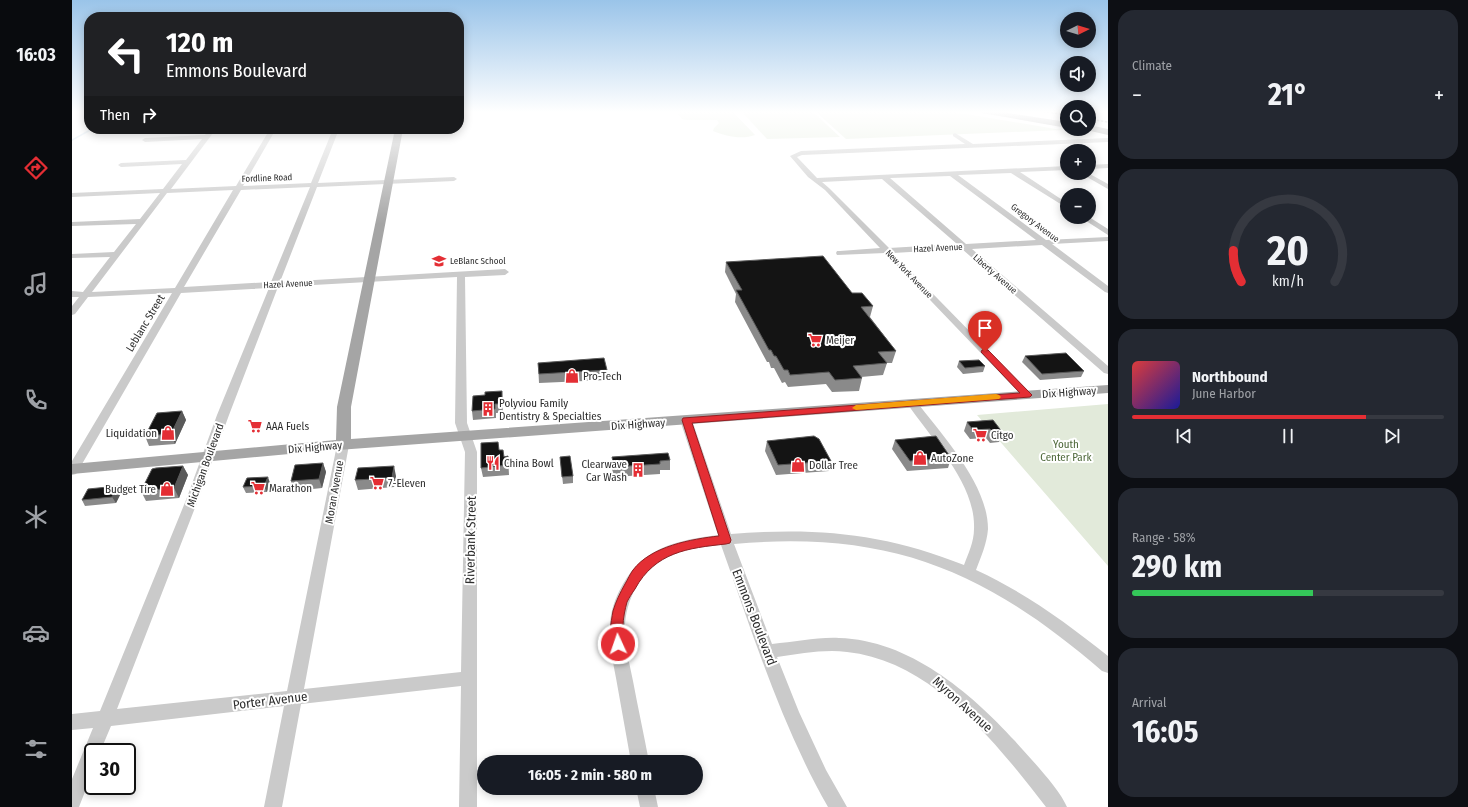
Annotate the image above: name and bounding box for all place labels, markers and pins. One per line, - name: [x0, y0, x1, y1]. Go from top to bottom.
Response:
- school or university icon: LeBlanc School: [431, 253, 447, 269]
- place label: LeBlanc School: [450, 256, 506, 266]
- pin: [968, 311, 1002, 352]
- supermarket icon: Meijer: [807, 332, 823, 348]
- place label: Meijer: [826, 334, 854, 347]
- shop icon: Pro-Tech: [564, 368, 580, 384]
- place label: Pro-Tech: [583, 370, 622, 383]
- place label: Polyviou Family Dentistry & Specialties: [499, 397, 602, 423]
- building icon: Polyviou Family Dentistry & Specialties: [480, 401, 496, 417]
- supermarket icon: AAA Fuels: [247, 418, 263, 434]
- place label: AAA Fuels: [266, 420, 309, 433]
- shop icon: Liquidation: [160, 425, 176, 441]
- place label: Liquidation: [106, 427, 157, 440]
- supermarket icon: Citgo: [972, 427, 988, 443]
- place label: Citgo: [991, 429, 1014, 442]
- shop icon: AutoZone: [912, 450, 928, 466]
- place label: AutoZone: [931, 452, 974, 465]
- restaurant icon: China Bowl: [485, 455, 501, 471]
- place label: China Bowl: [504, 457, 554, 470]
- shop icon: Dollar Tree: [790, 457, 806, 473]
- place label: Clearwave Car Wash: [582, 458, 627, 484]
- place label: Dollar Tree: [809, 459, 858, 472]
- building icon: Clearwave Car Wash: [630, 462, 646, 478]
- supermarket icon: 7-Eleven: [369, 475, 385, 491]
- place label: 7-Eleven: [388, 477, 426, 490]
- supermarket icon: Marathon: [250, 480, 266, 496]
- shop icon: Budget Tire: [159, 481, 175, 497]
- place label: Marathon: [269, 482, 312, 495]
- place label: Budget Tire: [105, 483, 156, 496]

